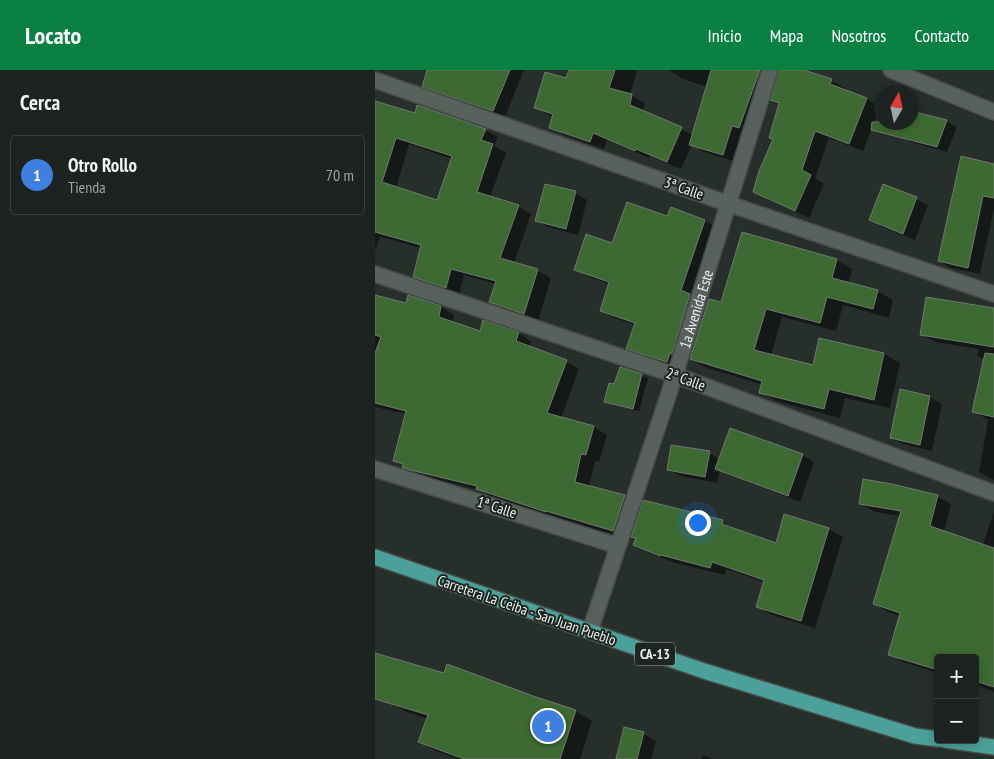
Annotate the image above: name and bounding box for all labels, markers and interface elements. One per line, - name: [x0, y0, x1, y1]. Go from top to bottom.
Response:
- text: Locato: [25, 20, 81, 51]
- text: Inicio: [708, 24, 742, 47]
- text: Mapa: [770, 24, 803, 47]
- text: Nosotros: [831, 24, 886, 47]
- text: Contacto: [914, 24, 969, 47]
- north arrow: [874, 85, 919, 130]
- text: Cerca: [20, 89, 60, 116]
- text: Otro Rollo: [68, 153, 137, 177]
- text: 1: [33, 165, 41, 185]
- text: 70 m: [326, 165, 354, 185]
- street label: 3ª Calle: [662, 172, 706, 204]
- text: Tienda: [68, 177, 106, 197]
- street label: 1a Avenida Este: [674, 267, 717, 351]
- street label: 2ª Calle: [664, 363, 708, 395]
- street label: 1ª Calle: [475, 492, 519, 522]
- your location: [685, 510, 711, 536]
- street label: Carretera La Ceiba - San Juan Pueblo: [435, 571, 619, 649]
- road number: CA-13: [635, 642, 675, 666]
- map controls: [934, 654, 979, 744]
- button: +: [934, 654, 979, 699]
- button: −: [934, 699, 979, 744]
- pin: 1: [532, 707, 564, 745]

